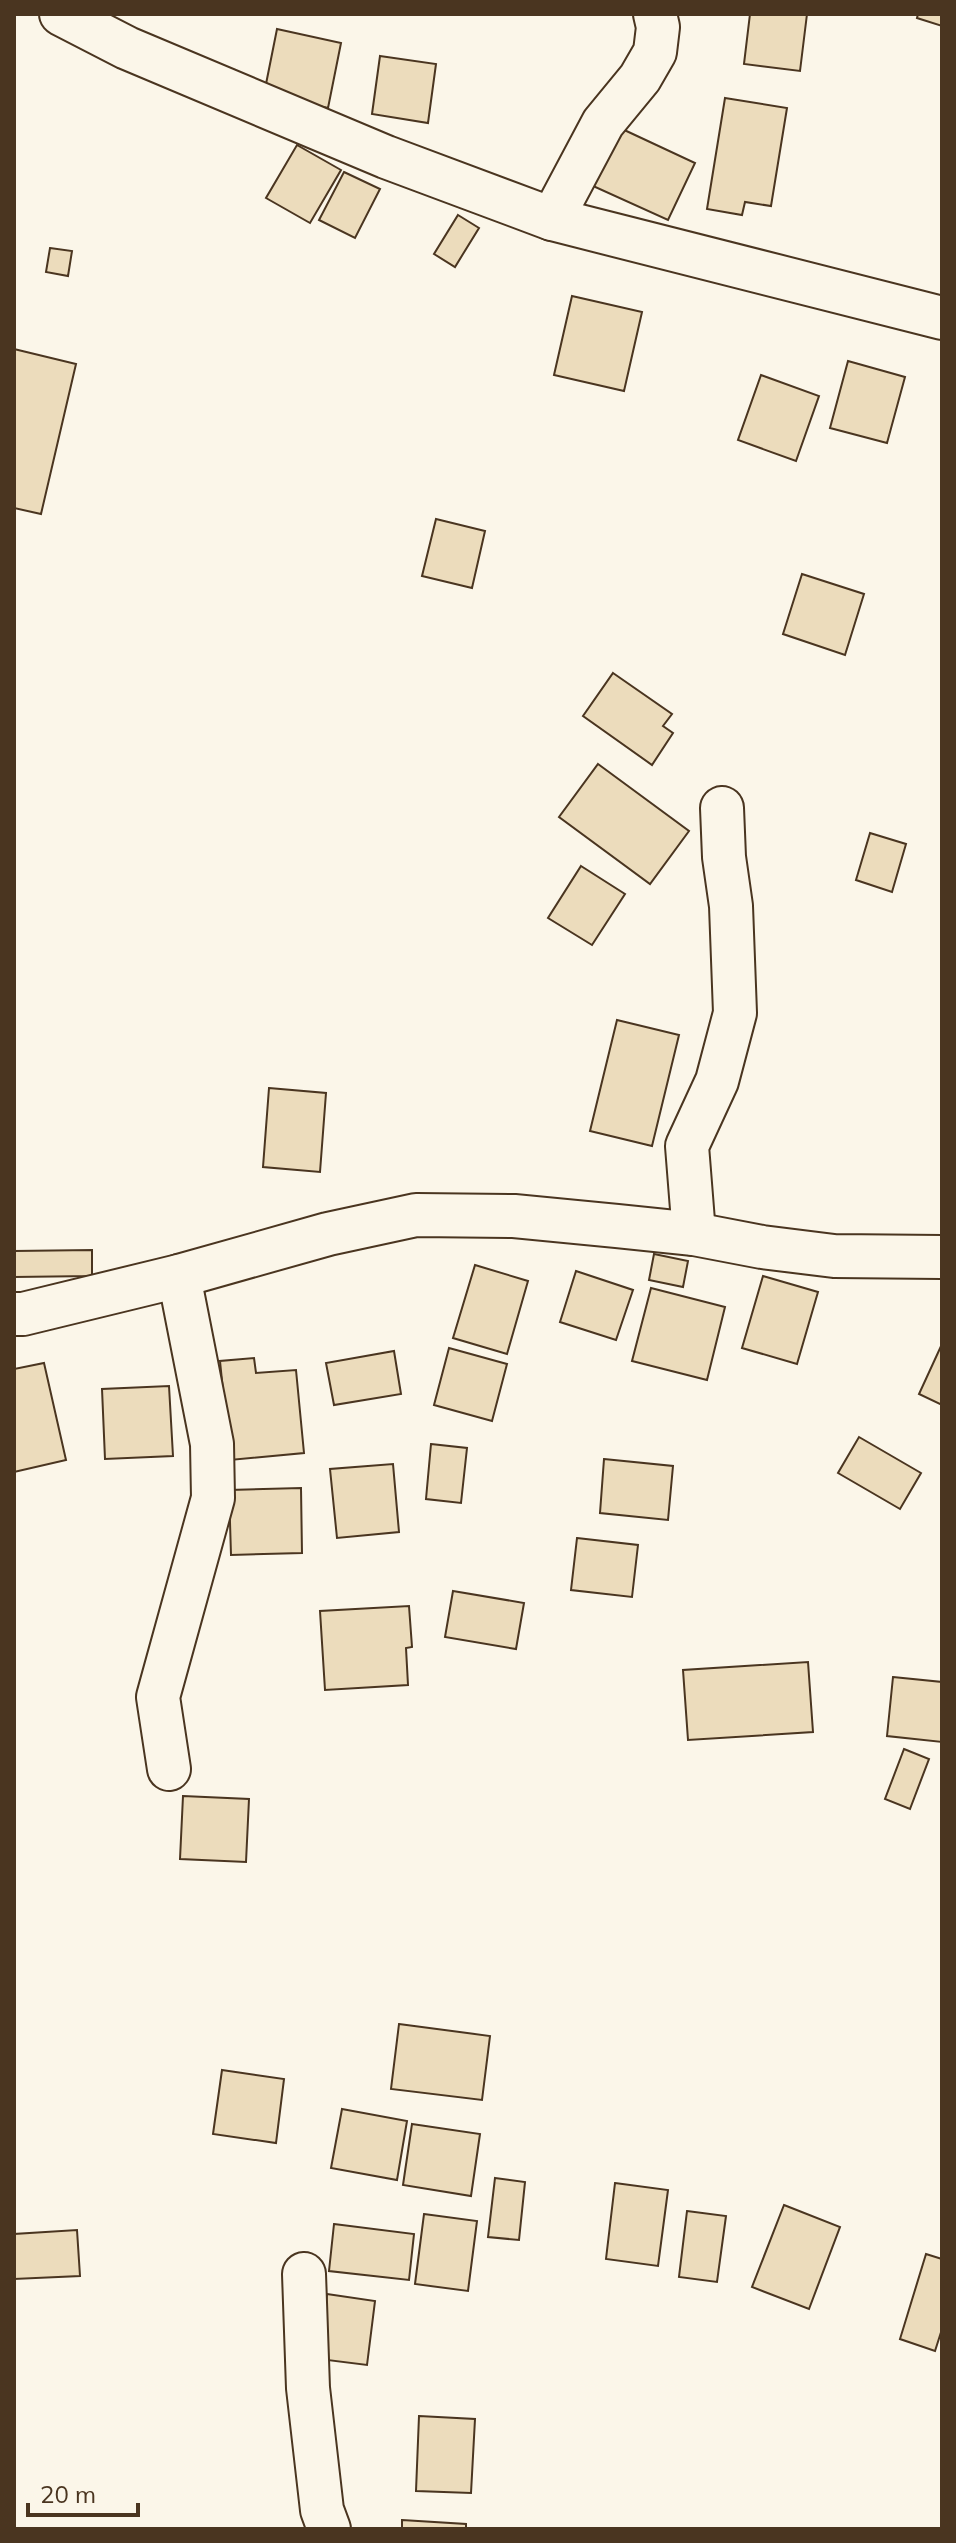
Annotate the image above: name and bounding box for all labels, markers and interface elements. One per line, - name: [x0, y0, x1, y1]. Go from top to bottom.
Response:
- scale bar: [28, 2467, 138, 2517]
- text: 20 m: [40, 2479, 96, 2509]

